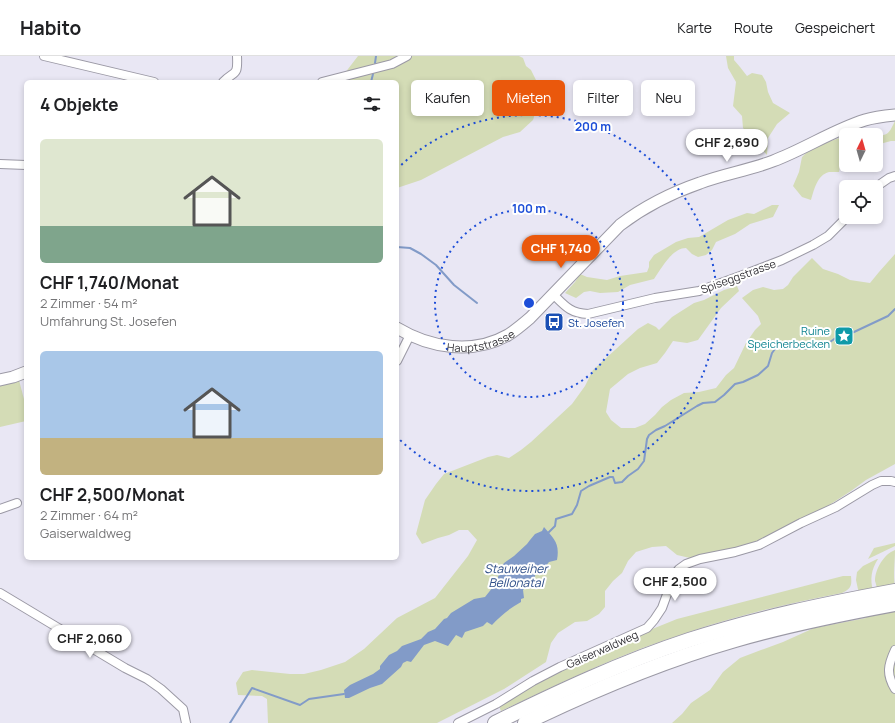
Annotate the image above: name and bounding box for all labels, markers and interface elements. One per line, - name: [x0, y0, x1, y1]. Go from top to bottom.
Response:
- text: Habito: [20, 15, 81, 41]
- text: Karte: [677, 18, 712, 37]
- text: Route: [734, 18, 773, 37]
- text: Gespeichert: [795, 18, 875, 37]
- chip: Kaufen: [411, 80, 484, 116]
- chip: Mieten: [492, 80, 565, 116]
- chip: Filter: [573, 80, 633, 116]
- chip: Neu: [641, 80, 695, 116]
- text: 4 Objekte: [40, 93, 118, 116]
- icon: filters: [361, 93, 383, 115]
- text: 200 m: [575, 118, 611, 135]
- north arrow: [839, 128, 883, 172]
- map controls: [839, 128, 883, 224]
- pin: CHF 2,690: [681, 129, 773, 163]
- text: CHF 2,690: [695, 133, 759, 151]
- icon: home: [176, 165, 248, 237]
- button: locate: [839, 180, 883, 224]
- text: 100 m: [512, 200, 546, 217]
- pin: CHF 1,740: [515, 235, 607, 269]
- text: CHF 1,740: [531, 239, 591, 257]
- street label: Spiseggstrasse: [698, 255, 778, 297]
- text: CHF 1,740/Monat: [40, 271, 179, 294]
- text: 2 Zimmer · 54 m²: [40, 294, 137, 312]
- centre of rings: [522, 296, 536, 310]
- bus stop icon: St. Josefen: [543, 311, 565, 333]
- text: Umfahrung St. Josefen: [40, 312, 177, 330]
- place label: St. Josefen: [568, 315, 624, 330]
- place label: Ruine Speicherbecken: [748, 323, 831, 351]
- street label: Hauptstrasse: [446, 325, 518, 354]
- place icon: Ruine Speicherbecken: [833, 325, 855, 347]
- icon: home: [176, 377, 248, 449]
- text: CHF 2,500/Monat: [40, 483, 185, 506]
- text: 2 Zimmer · 64 m²: [40, 506, 138, 524]
- text: Gaiserwaldweg: [40, 524, 131, 542]
- water label: Stauweiher Bellonatal: [484, 560, 549, 591]
- pin: CHF 2,500: [629, 568, 721, 602]
- text: CHF 2,500: [643, 572, 707, 590]
- pin: CHF 2,060: [44, 625, 136, 659]
- street label: Gaiserwaldweg: [564, 626, 640, 672]
- text: CHF 2,060: [57, 629, 123, 647]

